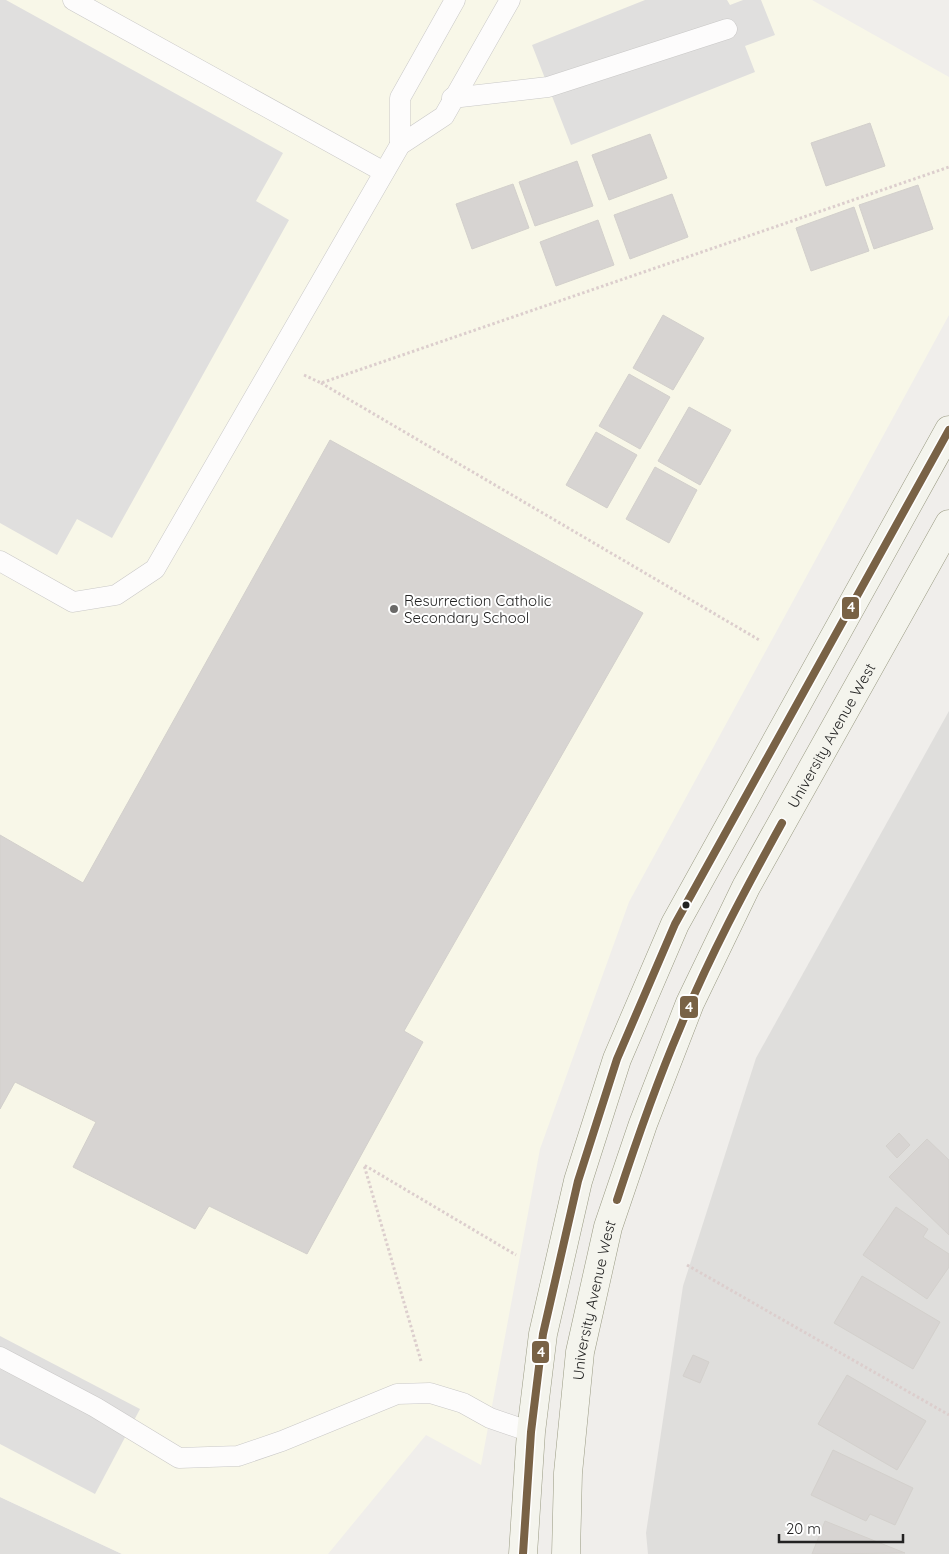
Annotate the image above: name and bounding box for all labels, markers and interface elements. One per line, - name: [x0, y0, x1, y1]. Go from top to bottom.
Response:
- place label: Resurrection Catholic Secondary School: [404, 591, 552, 627]
- line badge: 4: [841, 596, 860, 620]
- text: 4: [847, 598, 855, 616]
- marker: Resurrection Catholic Secondary School: [388, 603, 400, 615]
- street label: University Avenue West: [783, 659, 879, 811]
- unlabelled marker: [681, 900, 691, 910]
- line badge: 4: [679, 995, 699, 1019]
- text: 4: [685, 998, 693, 1016]
- street label: University Avenue West: [568, 1217, 619, 1381]
- line badge: 4: [531, 1340, 550, 1364]
- text: 4: [537, 1343, 545, 1361]
- scale bar: [779, 1512, 903, 1544]
- text: 20 m: [786, 1519, 821, 1538]

